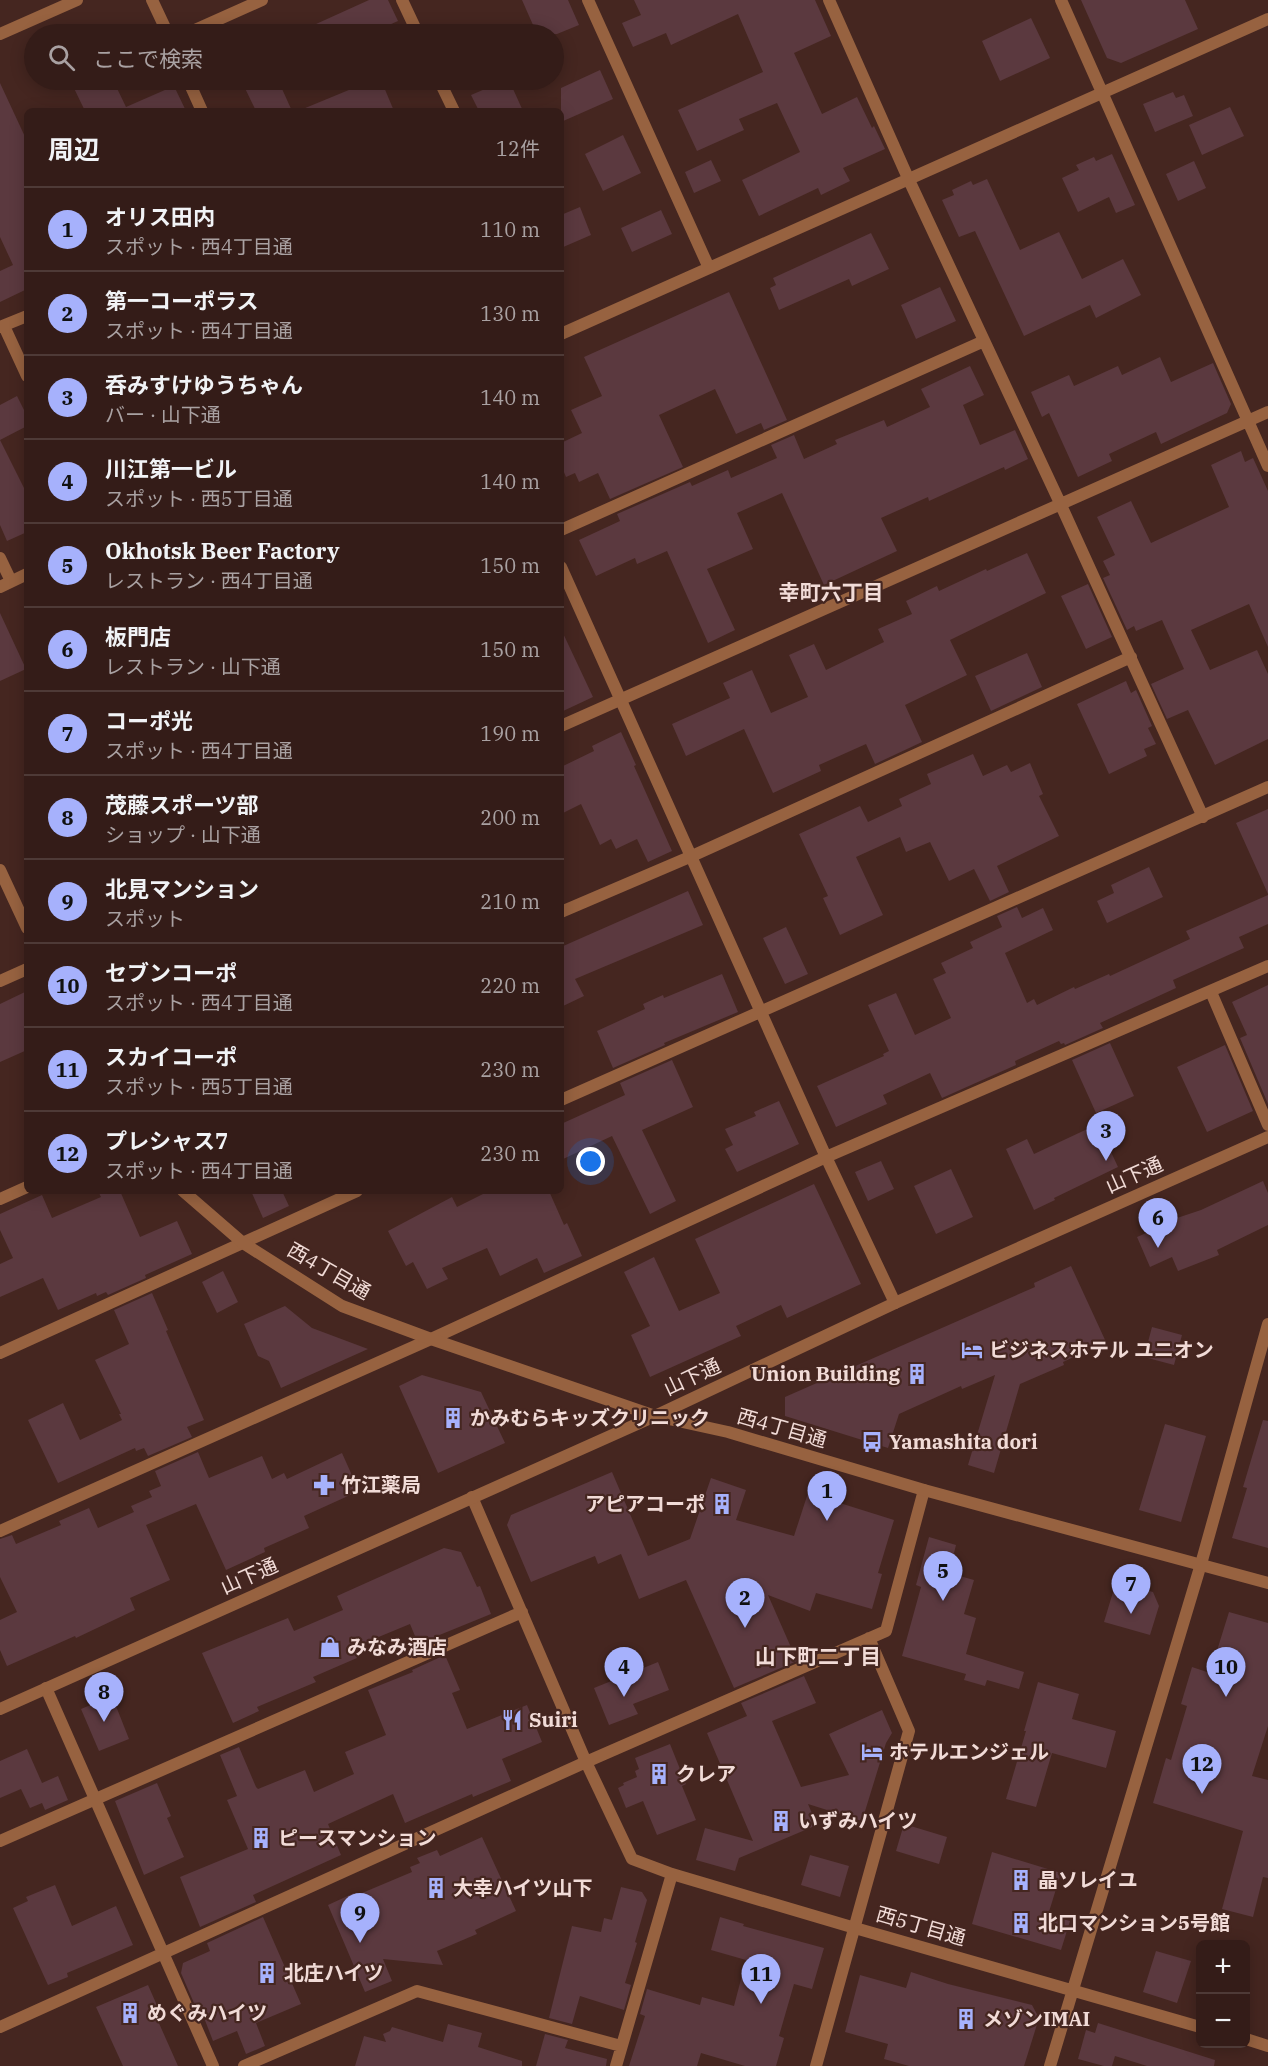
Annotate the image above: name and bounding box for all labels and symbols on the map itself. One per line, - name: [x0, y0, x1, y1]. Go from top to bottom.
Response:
- district label: 幸町六丁目: [779, 578, 884, 606]
- pin: 3: [1086, 1112, 1126, 1161]
- your location: [576, 1147, 605, 1176]
- street label: 山下通: [1101, 1150, 1167, 1199]
- pin: 6: [1138, 1198, 1178, 1248]
- street label: 西4丁目通: [283, 1236, 376, 1305]
- place label: ビジネスホテル ユニオン: [989, 1336, 1214, 1363]
- hotel icon: ビジネスホテル ユニオン: [960, 1338, 984, 1362]
- street label: 山下通: [659, 1352, 725, 1401]
- place label: Union Building: [751, 1360, 900, 1387]
- building icon: Union Building: [905, 1362, 929, 1386]
- street label: 西4丁目通: [734, 1402, 830, 1453]
- place label: かみむらキッズクリニック: [470, 1404, 710, 1431]
- building icon: かみむらキッズクリニック: [441, 1406, 465, 1430]
- place label: Yamashita dori: [889, 1428, 1038, 1455]
- bus stop icon: Yamashita dori: [860, 1430, 884, 1454]
- place label: 竹江薬局: [341, 1471, 421, 1498]
- pin: 1: [808, 1472, 846, 1521]
- pharmacy icon: 竹江薬局: [312, 1473, 336, 1497]
- place label: アピアコーポ: [585, 1490, 705, 1517]
- building icon: アピアコーポ: [710, 1492, 734, 1516]
- street label: 山下通: [216, 1551, 282, 1600]
- pin: 5: [924, 1552, 962, 1601]
- pin: 7: [1112, 1564, 1150, 1614]
- pin: 2: [726, 1578, 764, 1628]
- place label: みなみ酒店: [347, 1633, 447, 1660]
- shop icon: みなみ酒店: [318, 1635, 342, 1659]
- district label: 山下町二丁目: [755, 1642, 881, 1670]
- pin: 4: [604, 1648, 644, 1697]
- pin: 10: [1206, 1648, 1246, 1697]
- pin: 8: [84, 1672, 124, 1722]
- place label: Suiri: [529, 1706, 578, 1733]
- restaurant icon: Suiri: [500, 1708, 524, 1732]
- place label: ホテルエンジェル: [889, 1738, 1049, 1765]
- hotel icon: ホテルエンジェル: [860, 1740, 884, 1764]
- pin: 12: [1182, 1744, 1222, 1794]
- place label: クレア: [676, 1760, 736, 1787]
- building icon: クレア: [647, 1762, 671, 1786]
- place label: いずみハイツ: [798, 1807, 918, 1834]
- building icon: いずみハイツ: [769, 1809, 793, 1833]
- place label: ピースマンション: [278, 1824, 436, 1851]
- building icon: ピースマンション: [249, 1826, 273, 1850]
- place label: 晶ソレイユ: [1038, 1866, 1138, 1893]
- building icon: 晶ソレイユ: [1009, 1868, 1033, 1892]
- place label: 大幸ハイツ山下: [453, 1874, 593, 1901]
- building icon: 大幸ハイツ山下: [424, 1876, 448, 1900]
- pin: 9: [340, 1894, 380, 1943]
- street label: 西5丁目通: [873, 1900, 969, 1951]
- place label: 北口マンション5号館: [1038, 1909, 1230, 1936]
- building icon: 北口マンション5号館: [1009, 1911, 1033, 1935]
- pin: 11: [742, 1954, 780, 2004]
- place label: 北庄ハイツ: [284, 1959, 384, 1986]
- building icon: 北庄ハイツ: [255, 1961, 279, 1985]
- place label: めぐみハイツ: [147, 1999, 267, 2026]
- building icon: めぐみハイツ: [118, 2001, 142, 2025]
- place label: メゾンIMAI: [983, 2005, 1090, 2032]
- building icon: メゾンIMAI: [954, 2007, 978, 2031]

